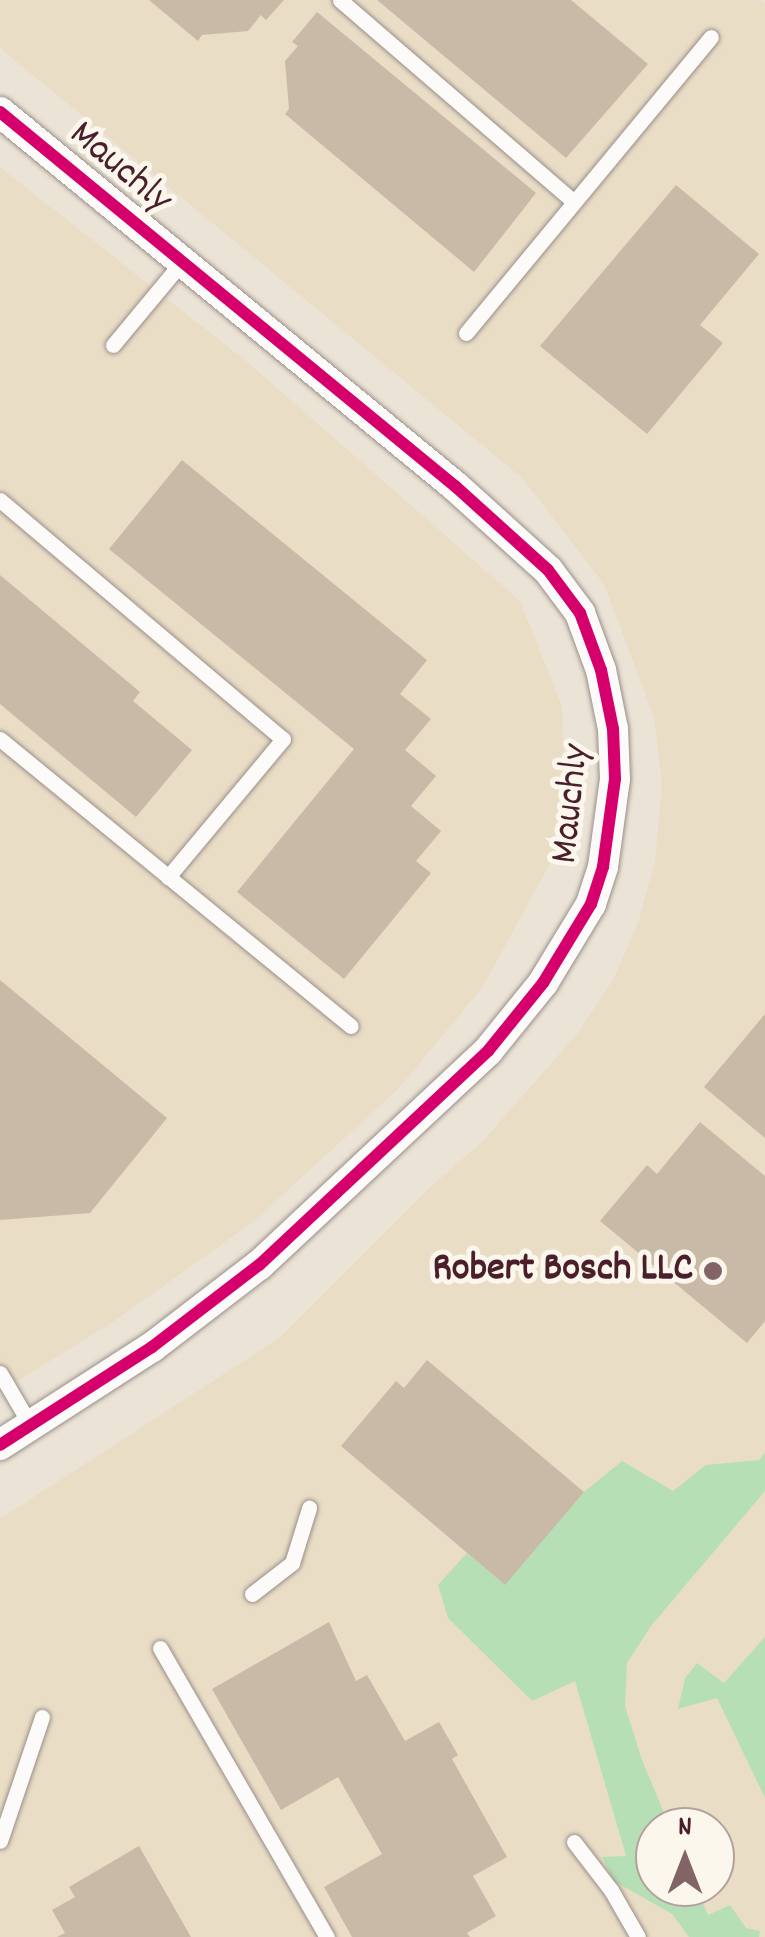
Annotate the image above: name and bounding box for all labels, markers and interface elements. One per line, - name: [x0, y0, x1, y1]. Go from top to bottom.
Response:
- street label: Mauchly: [58, 112, 180, 226]
- street label: Mauchly: [543, 742, 603, 866]
- place label: Robert Bosch LLC: [432, 1247, 693, 1295]
- marker: Robert Bosch LLC: [702, 1260, 724, 1282]
- north arrow: [635, 1807, 735, 1907]
- text: N: [678, 1809, 692, 1849]

